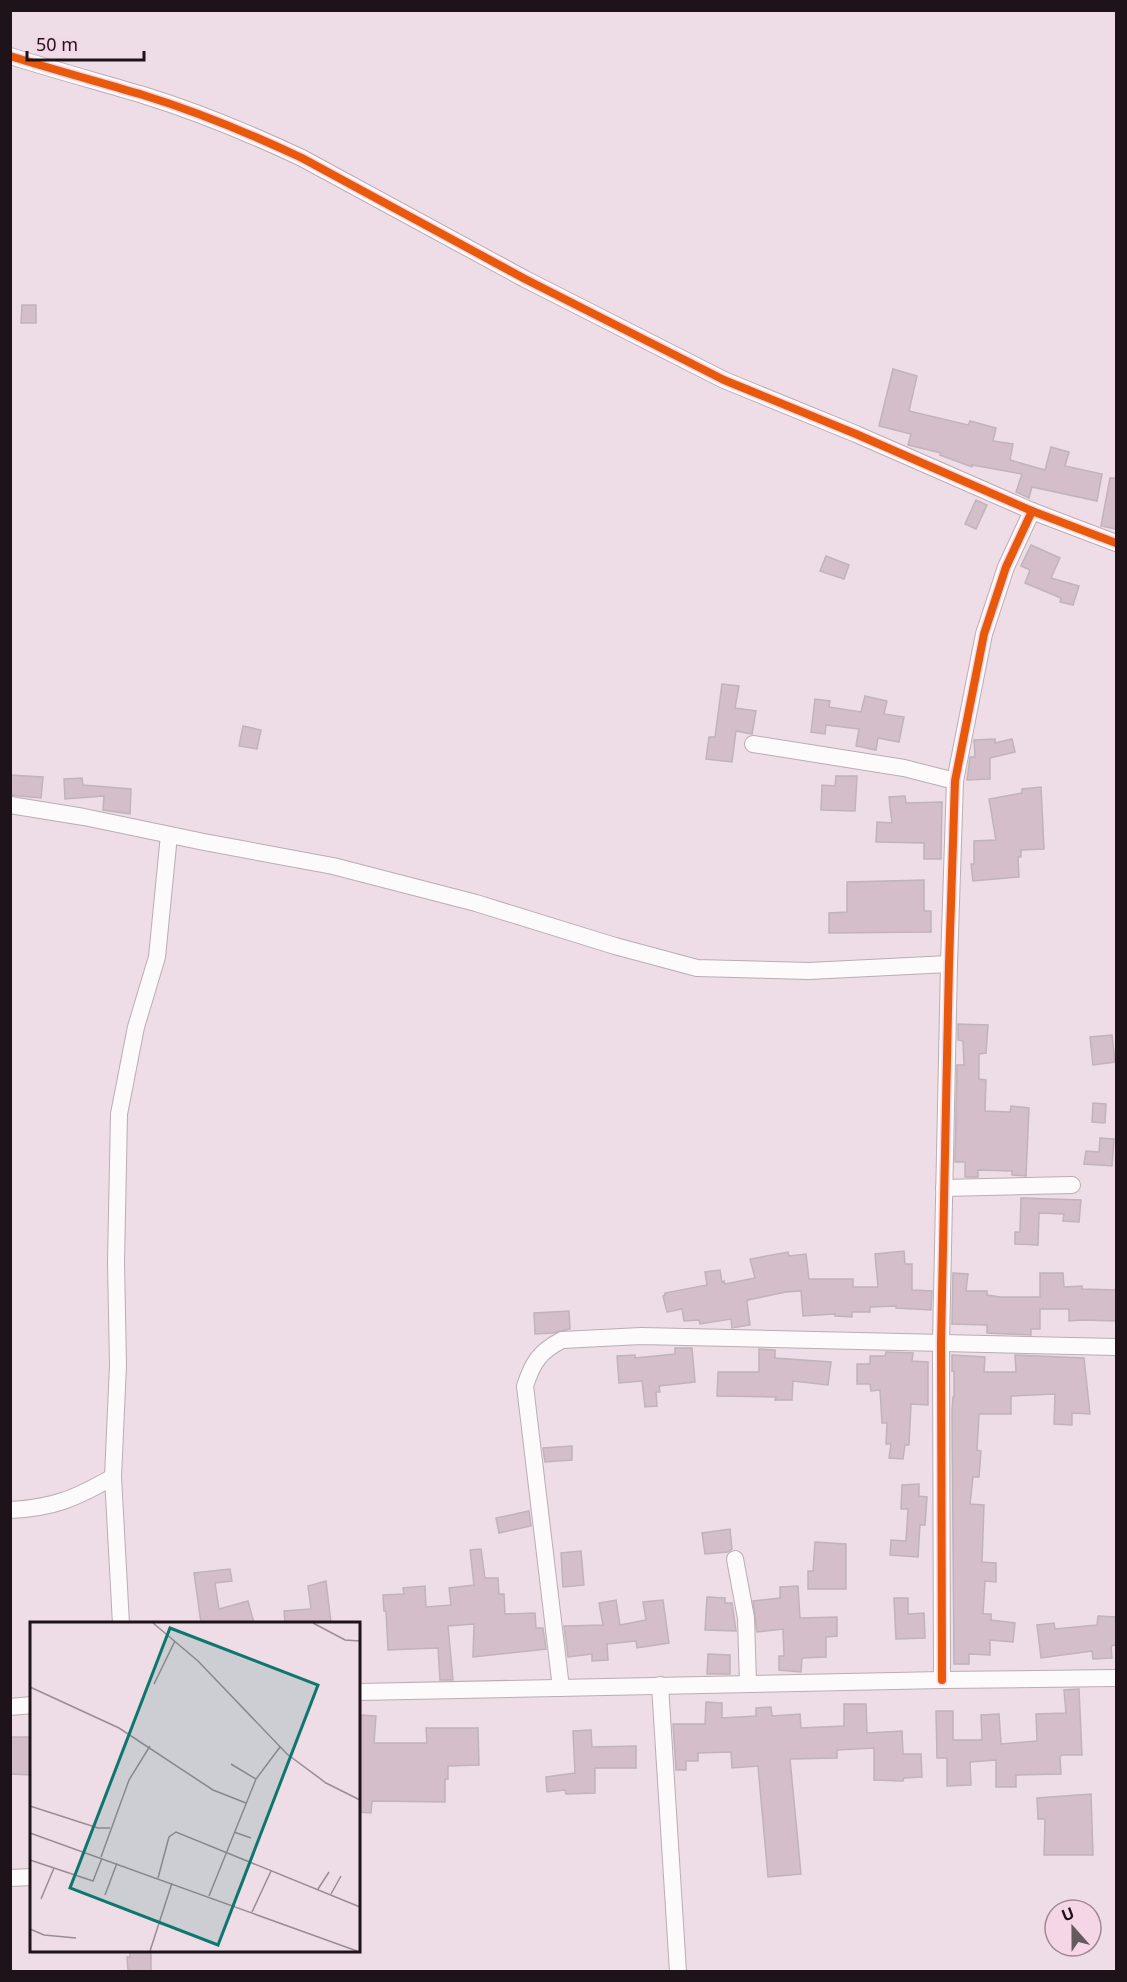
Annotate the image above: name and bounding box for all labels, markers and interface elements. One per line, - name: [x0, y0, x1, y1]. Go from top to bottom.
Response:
- scale bar: [27, 24, 144, 62]
- text: 50 m: [36, 32, 78, 56]
- inset map: [30, 1622, 360, 1952]
- north arrow: [1043, 1898, 1103, 1958]
- text: U: [1058, 1902, 1077, 1926]

